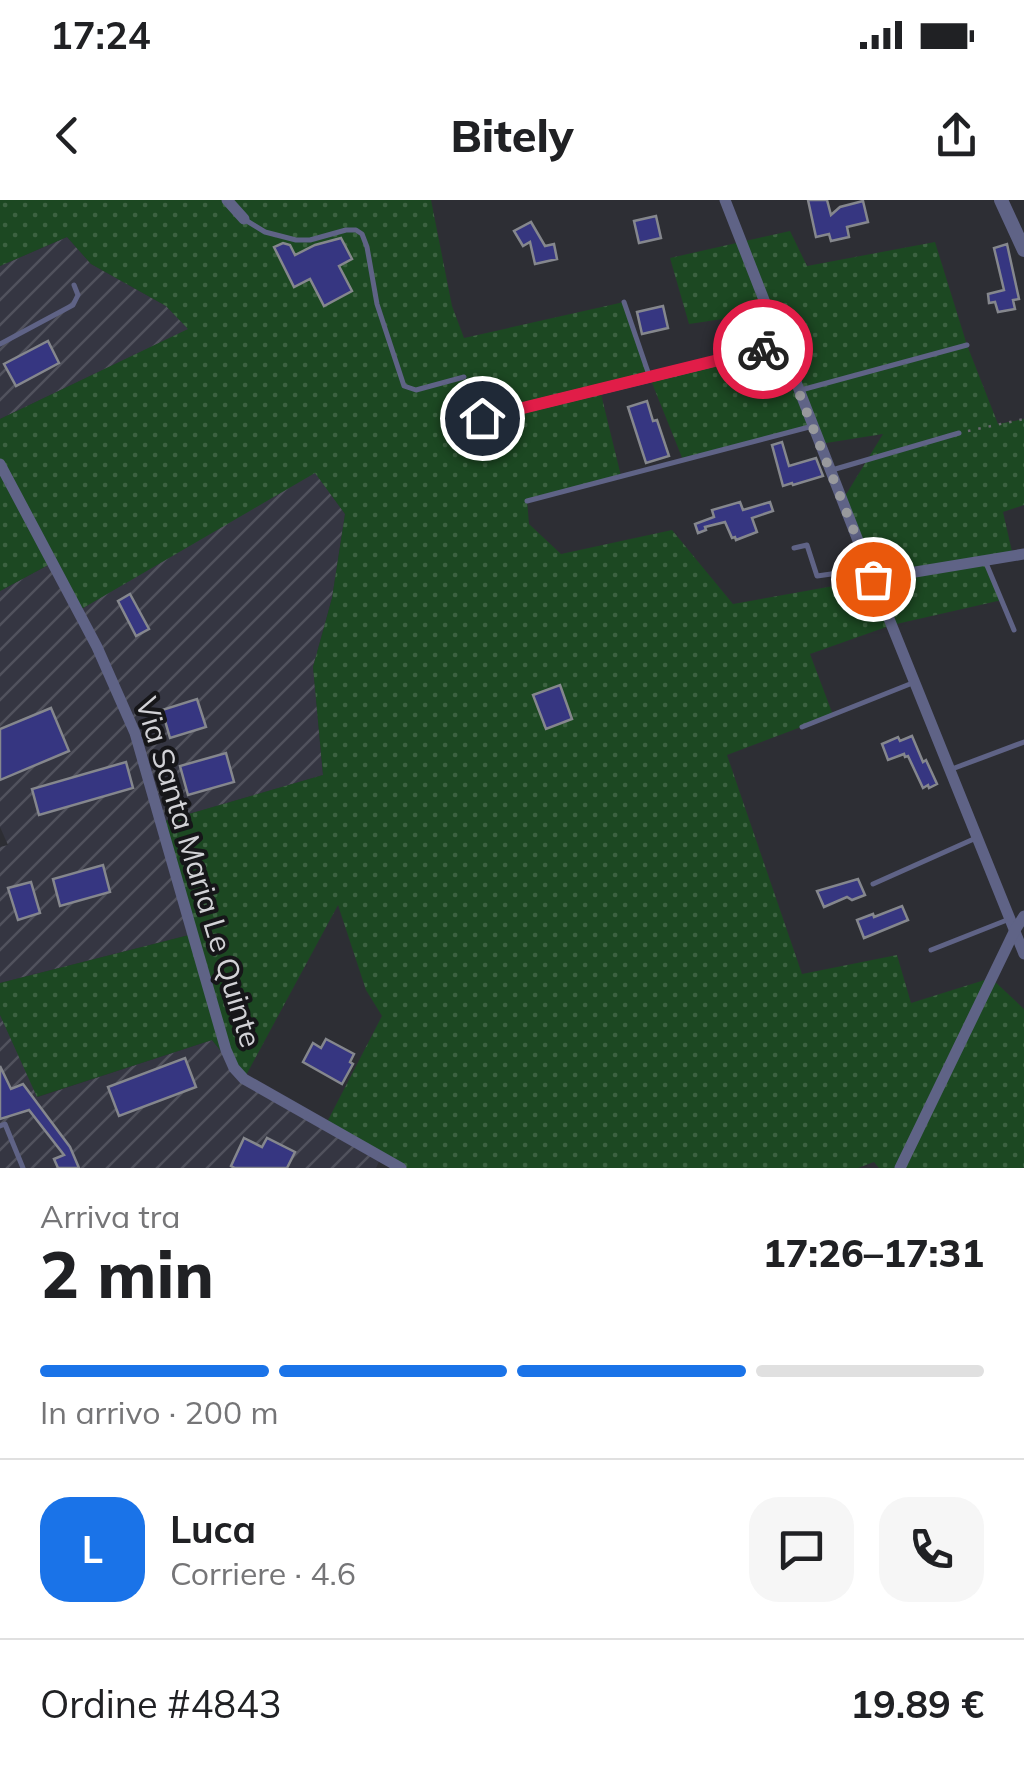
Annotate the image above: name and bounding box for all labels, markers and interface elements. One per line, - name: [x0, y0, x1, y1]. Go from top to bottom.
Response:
- text: 17:24: [50, 11, 151, 59]
- text: Bitely: [450, 107, 574, 163]
- icon: back: [40, 108, 95, 163]
- icon: share: [929, 108, 984, 163]
- courier: [713, 299, 813, 399]
- icon: bike: [736, 322, 791, 377]
- pin: [440, 376, 525, 461]
- icon: home: [455, 391, 510, 446]
- pin: [831, 537, 916, 622]
- icon: bag: [846, 552, 901, 607]
- street label: Via Santa Maria Le Quinte: [128, 692, 270, 1052]
- text: Arriva tra: [40, 1196, 180, 1236]
- text: 17:26–17:31: [763, 1229, 984, 1277]
- text: 2 min: [40, 1233, 214, 1314]
- text: In arrivo · 200 m: [40, 1392, 279, 1432]
- button: chat: [749, 1497, 854, 1602]
- button: phone: [879, 1497, 984, 1602]
- text: Luca: [170, 1505, 256, 1553]
- text: L: [82, 1525, 103, 1573]
- text: Corriere · 4.6: [170, 1553, 356, 1593]
- text: Ordine #4843: [40, 1680, 282, 1728]
- text: 19.89 €: [850, 1680, 984, 1728]

